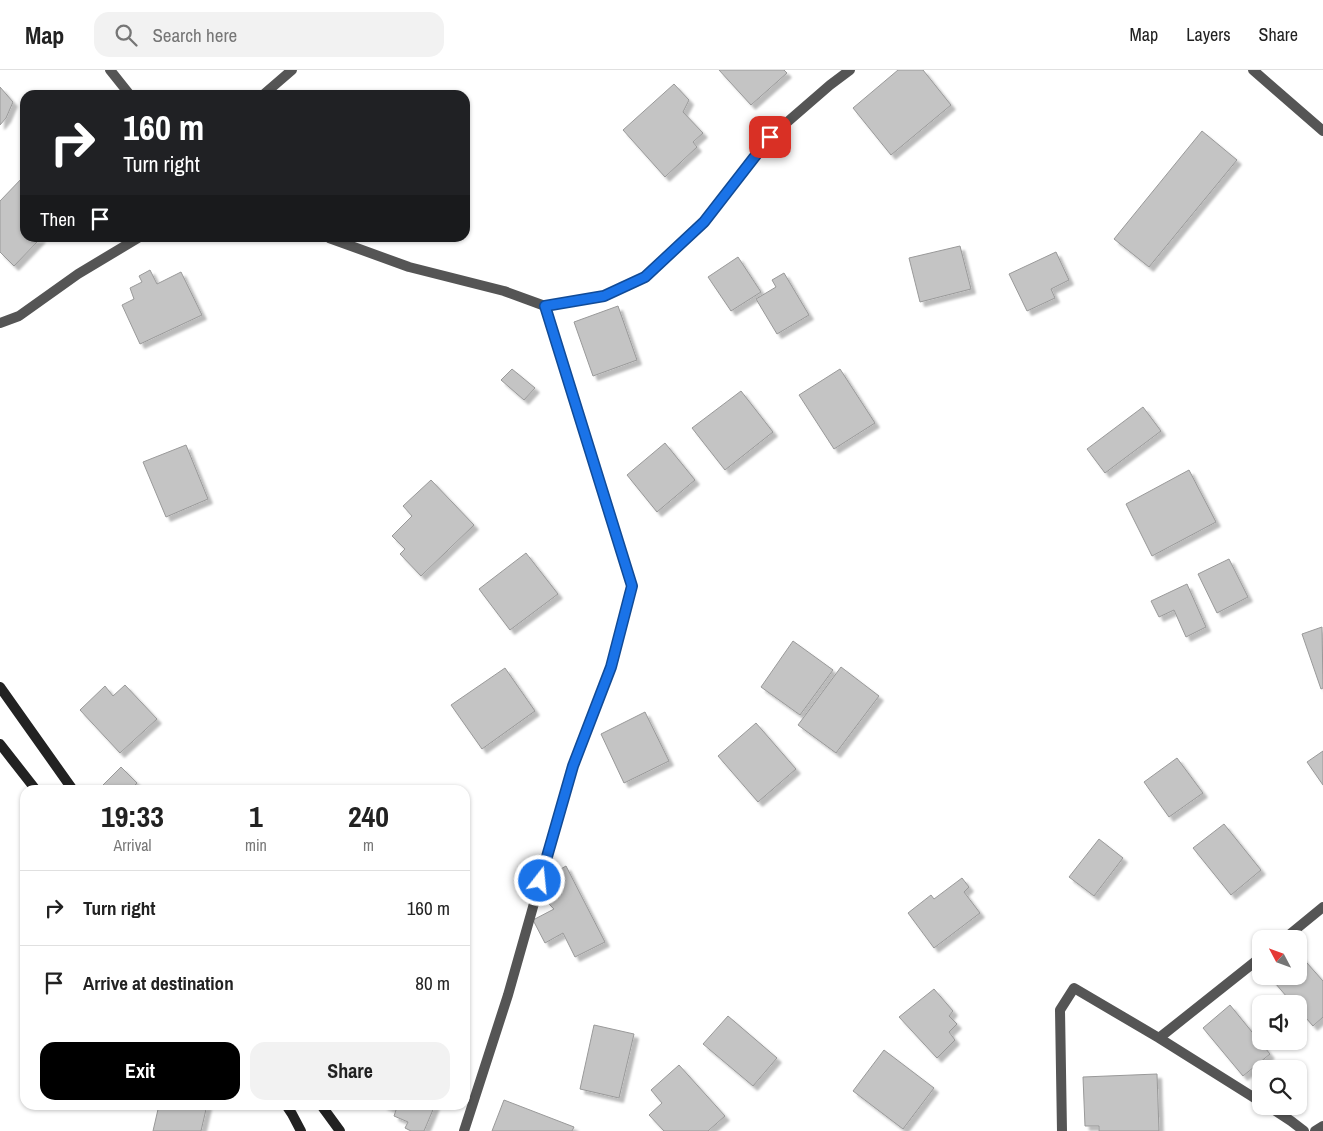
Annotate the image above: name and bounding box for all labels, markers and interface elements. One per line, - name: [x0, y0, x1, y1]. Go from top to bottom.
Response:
- search box: [94, 12, 444, 57]
- text: Map: [25, 19, 64, 51]
- icon: search: [112, 21, 140, 49]
- text: Search here: [152, 22, 237, 48]
- text: Map: [1130, 22, 1158, 47]
- text: Layers: [1186, 22, 1231, 47]
- text: Share: [1259, 22, 1298, 47]
- text: 160 m: [123, 104, 204, 151]
- icon: right: [40, 110, 105, 175]
- pin: [749, 116, 791, 158]
- icon: arrive: [756, 123, 784, 151]
- text: Turn right: [123, 149, 200, 179]
- icon: arrive: [86, 205, 114, 233]
- text: Then: [40, 206, 76, 232]
- text: 19:33: [101, 796, 164, 836]
- text: 1: [249, 796, 263, 836]
- text: 240: [348, 796, 389, 836]
- text: Arrival: [114, 834, 151, 856]
- text: min: [245, 834, 267, 856]
- text: m: [363, 834, 374, 856]
- position arrow: [513, 854, 565, 906]
- icon: right: [40, 894, 68, 922]
- text: Turn right: [83, 895, 155, 921]
- text: 160 m: [407, 895, 450, 921]
- north arrow: [1252, 930, 1308, 985]
- map controls: [1252, 930, 1307, 1115]
- icon: arrive: [40, 969, 68, 997]
- text: Arrive at destination: [83, 970, 234, 996]
- text: 80 m: [415, 970, 450, 996]
- button: sound: [1252, 995, 1307, 1050]
- button: Exit: [40, 1042, 240, 1100]
- button: Share: [250, 1042, 450, 1100]
- button: search: [1252, 1060, 1307, 1115]

